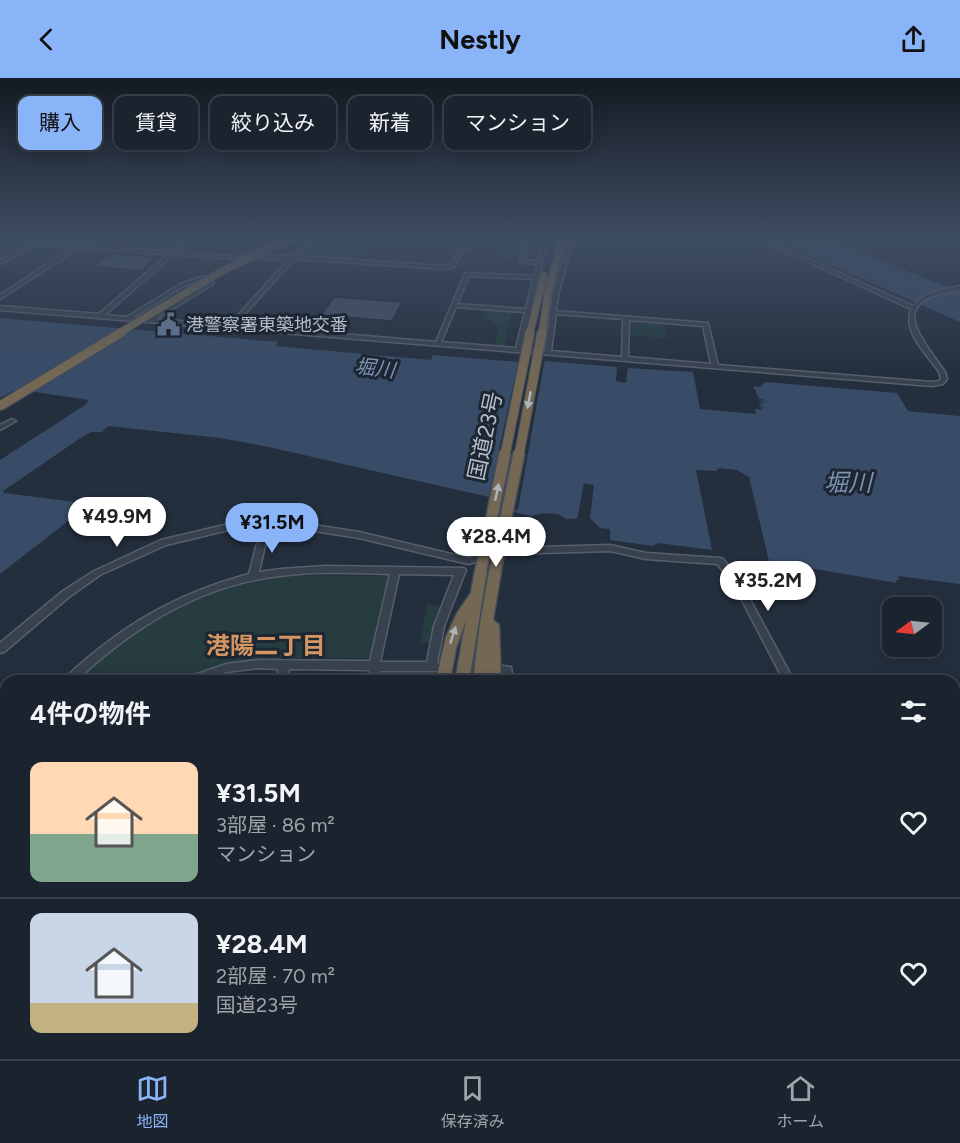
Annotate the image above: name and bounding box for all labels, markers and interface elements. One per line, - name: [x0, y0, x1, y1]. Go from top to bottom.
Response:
- icon: back: [30, 23, 63, 56]
- text: Nestly: [439, 23, 521, 56]
- icon: share: [897, 23, 930, 56]
- chip: 購入: [18, 96, 102, 150]
- chip: 賃貸: [114, 96, 198, 150]
- chip: 絞り込み: [210, 96, 336, 150]
- chip: 新着: [348, 96, 432, 150]
- chip: マンション: [444, 96, 591, 150]
- public building icon: 港警察署東築地交番: [155, 312, 181, 338]
- place label: 港警察署東築地交番: [186, 314, 348, 336]
- water label: 堀川: [354, 354, 398, 383]
- street label: 国道23号: [462, 389, 508, 483]
- one-way arrow: [524, 391, 533, 410]
- water label: 堀川: [824, 468, 875, 497]
- one-way arrow: [493, 482, 502, 501]
- pin: ¥49.9M: [68, 497, 166, 548]
- pin: ¥31.5M: [223, 503, 321, 554]
- text: ¥49.9M: [82, 504, 152, 528]
- text: ¥31.5M: [239, 510, 305, 534]
- pin: ¥28.4M: [447, 517, 545, 568]
- text: ¥28.4M: [461, 524, 531, 548]
- pin: ¥35.2M: [719, 561, 817, 612]
- text: ¥35.2M: [734, 568, 802, 592]
- north arrow: [882, 597, 942, 657]
- map controls: [882, 597, 942, 657]
- one-way arrow: [449, 626, 458, 644]
- district label: 港陽二丁目: [206, 631, 326, 660]
- icon: filters: [897, 695, 930, 728]
- text: 4件の物件: [30, 698, 150, 730]
- text: ¥31.5M: [216, 777, 301, 809]
- icon: home: [78, 786, 150, 858]
- icon: heart: [897, 806, 930, 839]
- text: 3部屋 · 86 m²: [216, 813, 335, 837]
- text: マンション: [216, 842, 316, 866]
- text: ¥28.4M: [216, 928, 308, 960]
- icon: home: [78, 937, 150, 1009]
- icon: heart: [897, 957, 930, 990]
- text: 2部屋 · 70 m²: [216, 964, 335, 988]
- text: 国道23号: [216, 993, 298, 1017]
- tab: 地図: [136, 1072, 169, 1132]
- tab: 保存済み: [441, 1072, 505, 1132]
- tab: ホーム: [777, 1072, 824, 1132]

